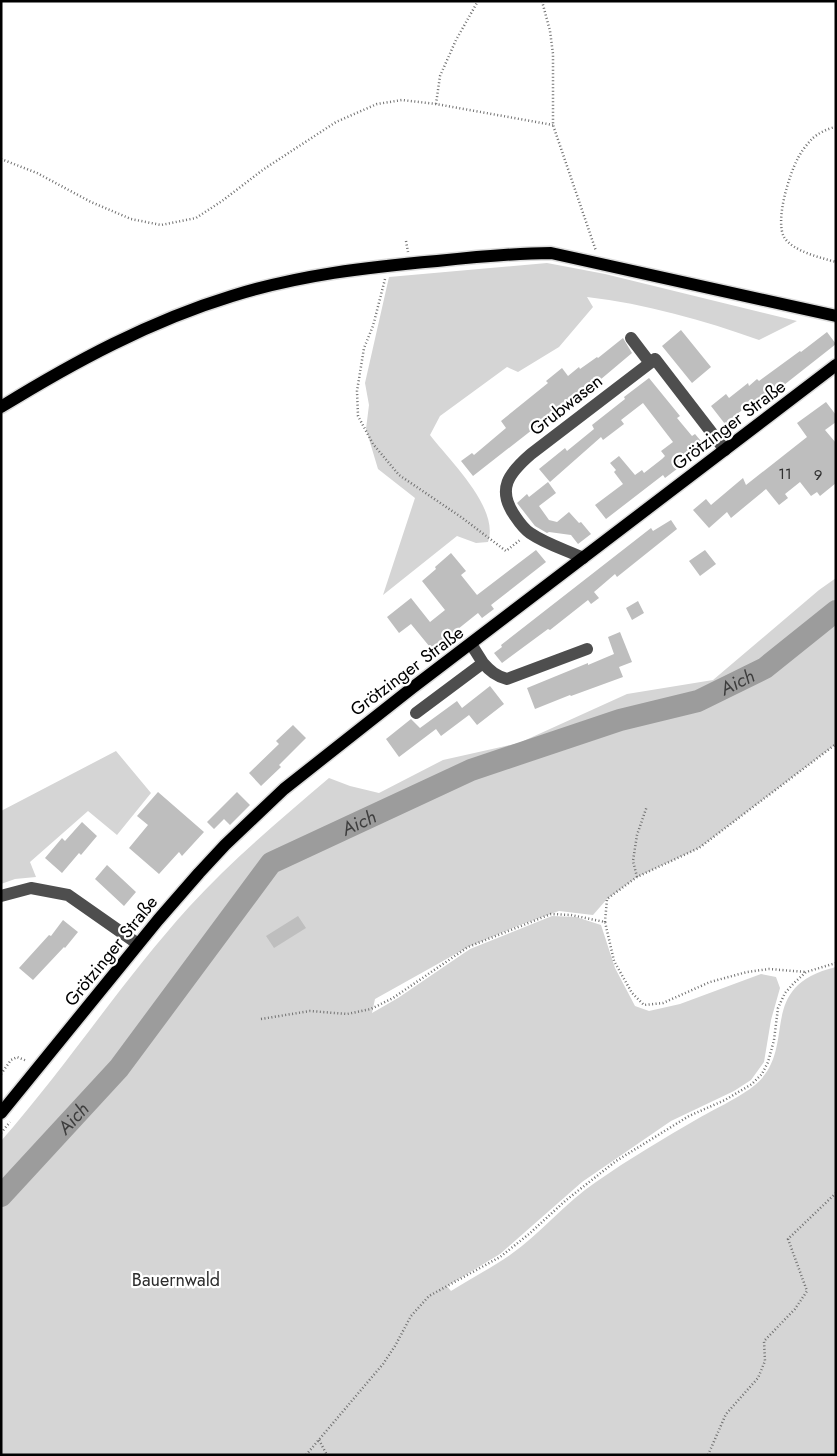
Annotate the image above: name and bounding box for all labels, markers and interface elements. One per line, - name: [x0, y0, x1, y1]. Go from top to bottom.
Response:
- street label: Grubwasen: [524, 368, 608, 442]
- street label: Grötzinger Straße: [667, 374, 791, 476]
- house number: 11: [778, 463, 792, 485]
- house number: 9: [814, 464, 822, 486]
- street label: Grötzinger Straße: [345, 620, 469, 722]
- water label: Aich: [714, 662, 759, 702]
- water label: Aich: [336, 803, 380, 842]
- street label: Grötzinger Straße: [58, 890, 164, 1012]
- water label: Aich: [50, 1096, 95, 1141]
- park label: Bauernwald: [132, 1267, 220, 1293]

